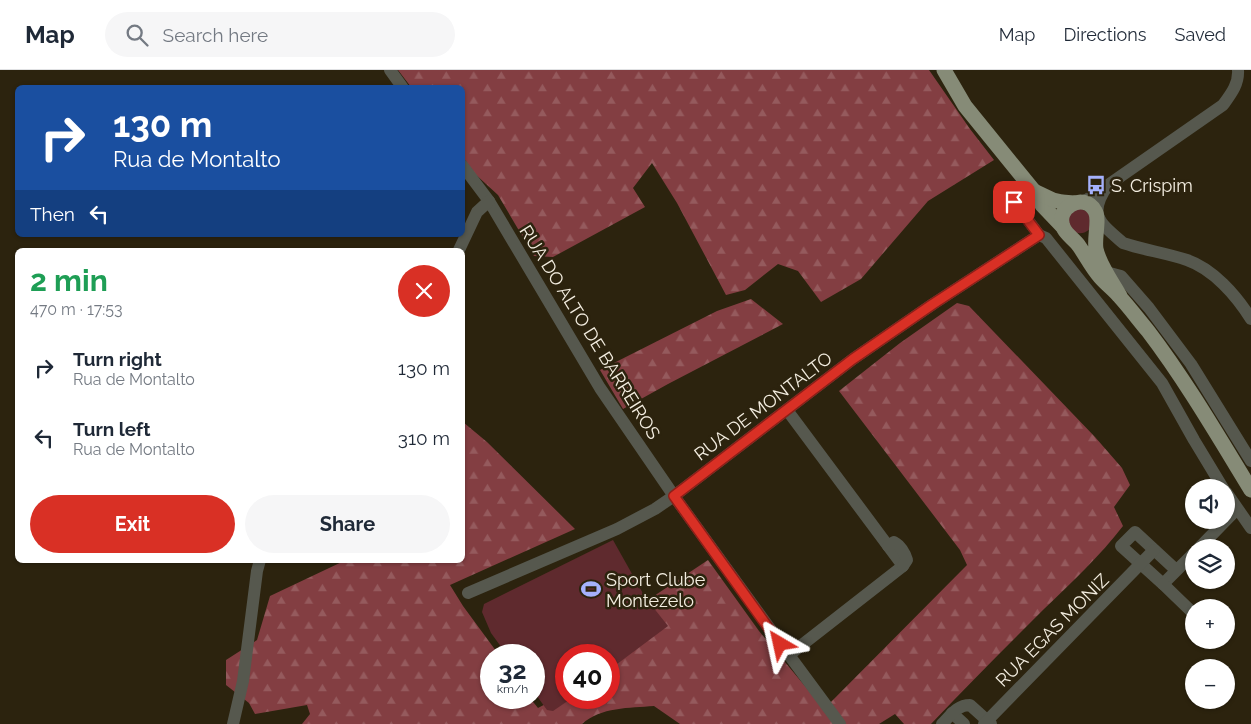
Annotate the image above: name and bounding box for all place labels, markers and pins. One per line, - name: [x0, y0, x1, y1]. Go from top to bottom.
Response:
- bus stop icon: S. Crispim: [1085, 174, 1107, 196]
- place label: S. Crispim: [1111, 175, 1193, 196]
- pin: [993, 181, 1035, 223]
- place label: Sport Clube Montezelo: [606, 569, 706, 611]
- sports icon: Sport Clube Montezelo: [580, 578, 602, 600]

